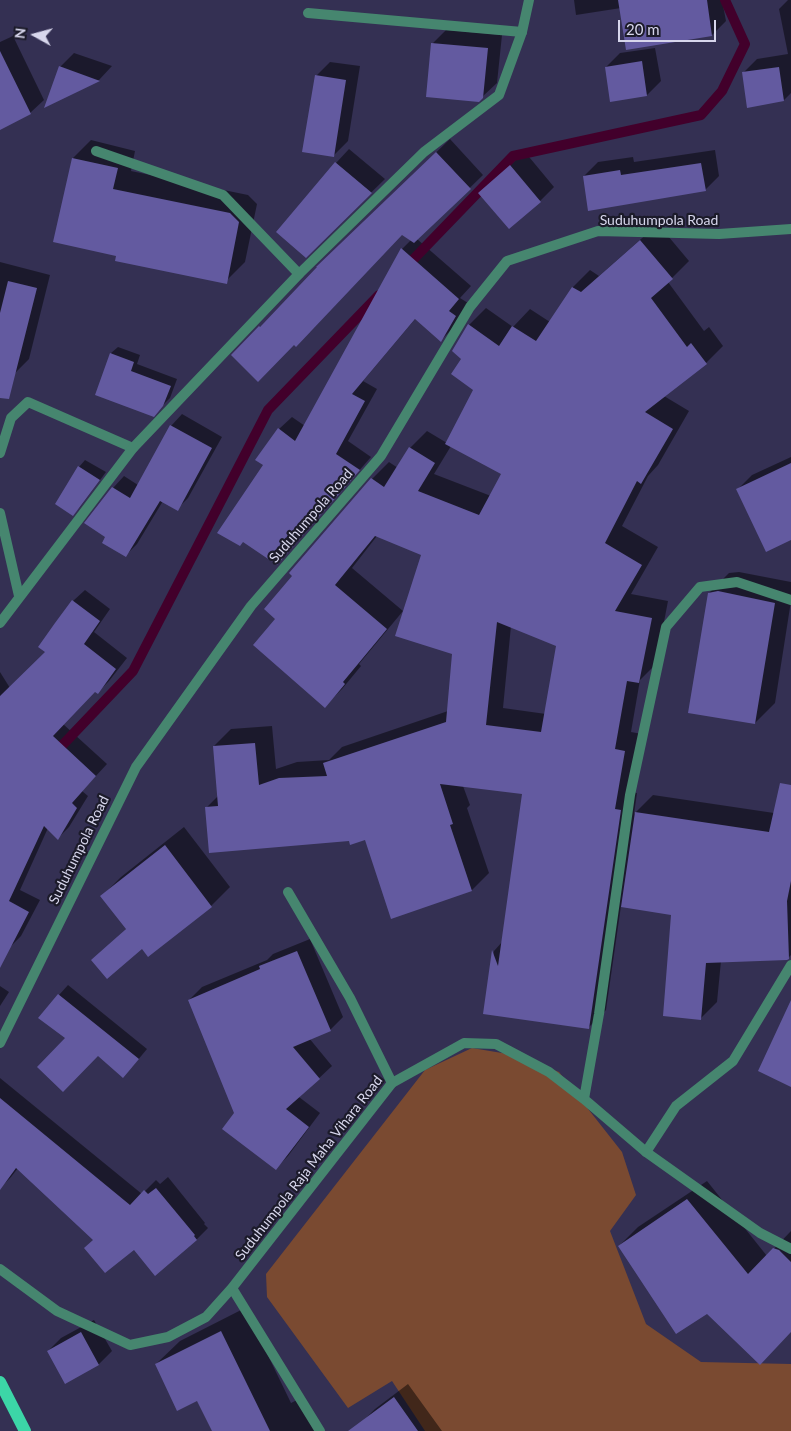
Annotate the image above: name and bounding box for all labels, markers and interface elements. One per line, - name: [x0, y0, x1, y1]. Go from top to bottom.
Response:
- north arrow: [10, 10, 60, 60]
- scale bar: [621, 10, 718, 42]
- text: 20 m: [626, 20, 660, 38]
- text: N: [11, 27, 29, 40]
- street label: Suduhumpola Road: [600, 212, 718, 228]
- street label: Suduhumpola Road: [266, 466, 356, 566]
- street label: Suduhumpola Road: [45, 793, 113, 907]
- street label: Suduhumpola Raja Maha Vihara Road: [232, 1072, 386, 1264]

